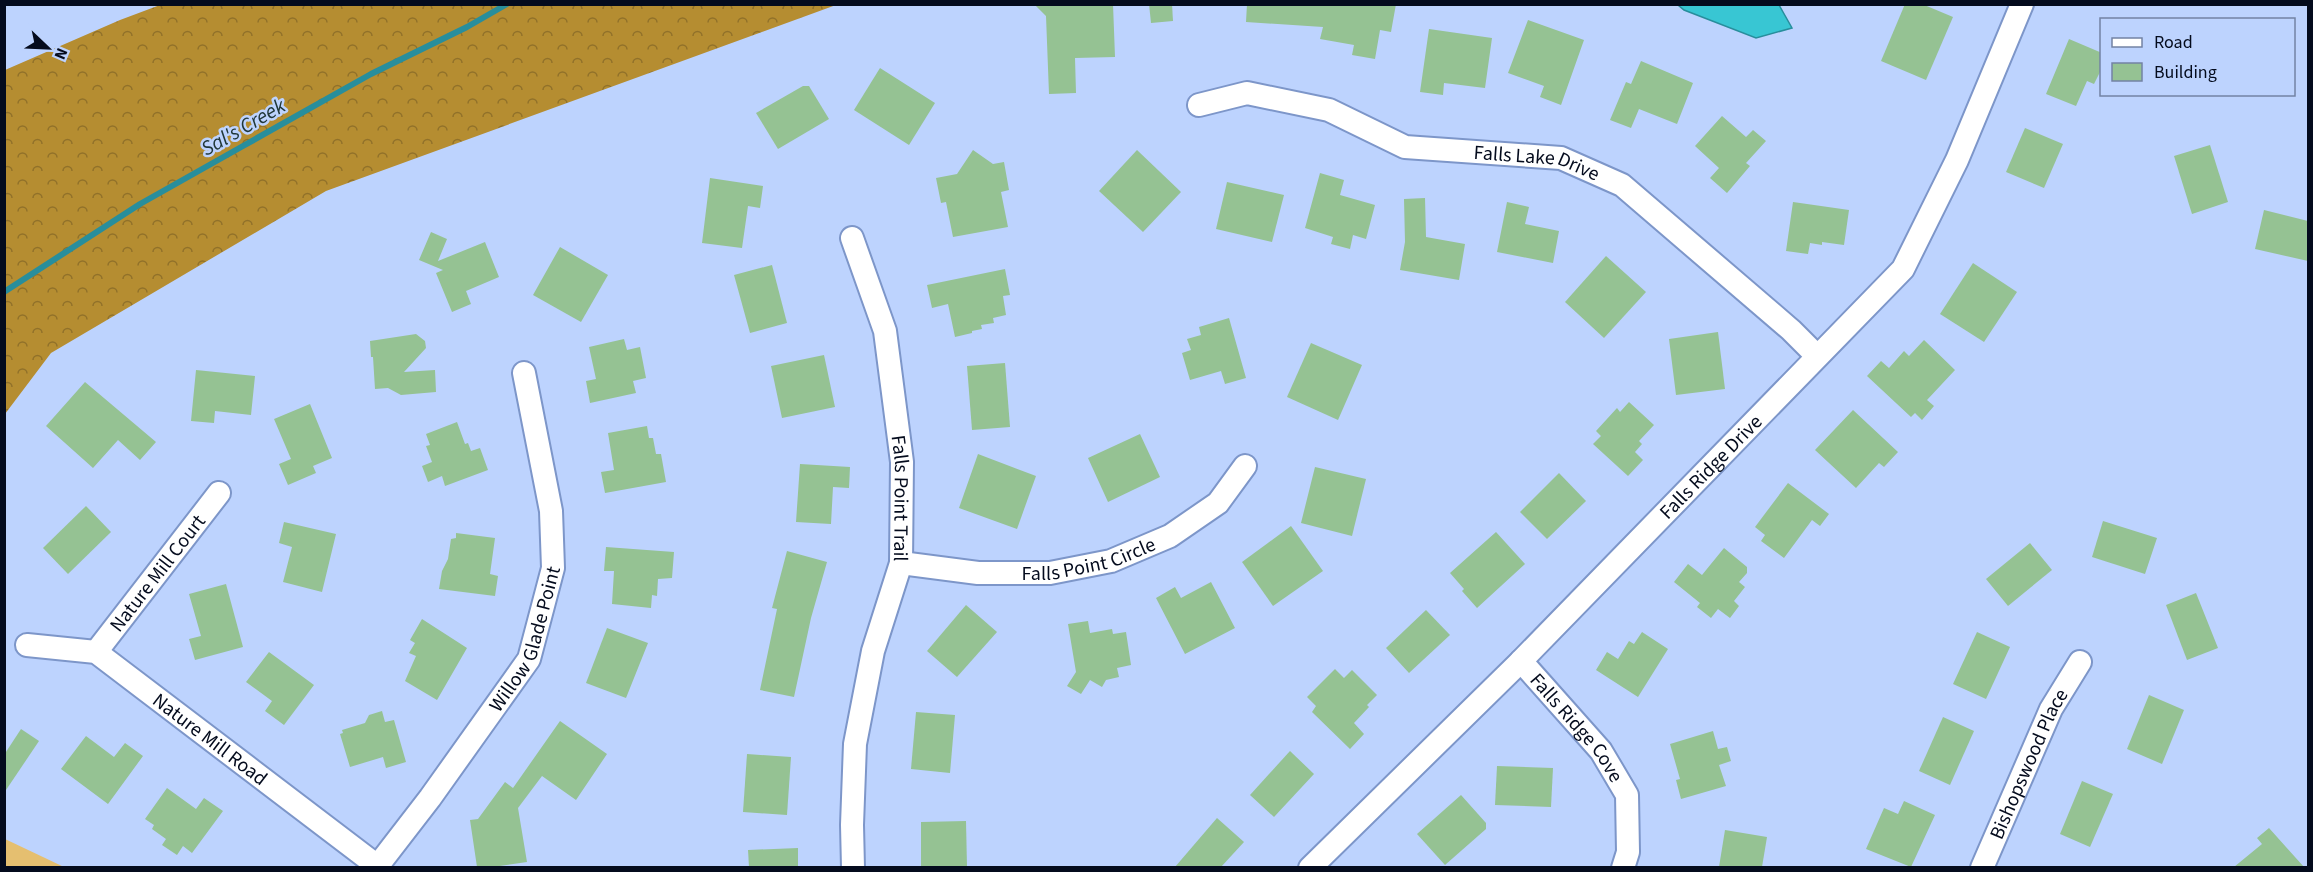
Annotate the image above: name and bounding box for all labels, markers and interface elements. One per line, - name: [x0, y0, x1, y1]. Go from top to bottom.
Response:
- north arrow: [18, 18, 78, 78]
- legend: [2100, 18, 2295, 96]
- text: Road: [2154, 30, 2193, 55]
- text: N: [49, 44, 73, 63]
- text: Building: [2154, 60, 2217, 85]
- water label: Sal's Creek: [195, 90, 292, 163]
- street label: Falls Lake Drive: [1473, 139, 1604, 188]
- street label: Falls Ridge Drive: [1653, 409, 1769, 526]
- street label: Falls Point Trail: [884, 433, 915, 562]
- street label: Nature Mill Court: [104, 509, 213, 638]
- street label: Falls Point Circle: [1022, 531, 1160, 588]
- street label: Willow Glade Point: [483, 563, 568, 718]
- street label: Falls Ridge Cove: [1523, 667, 1629, 788]
- street label: Bishopswood Place: [1983, 683, 2075, 844]
- street label: Nature Mill Road: [146, 687, 273, 793]

